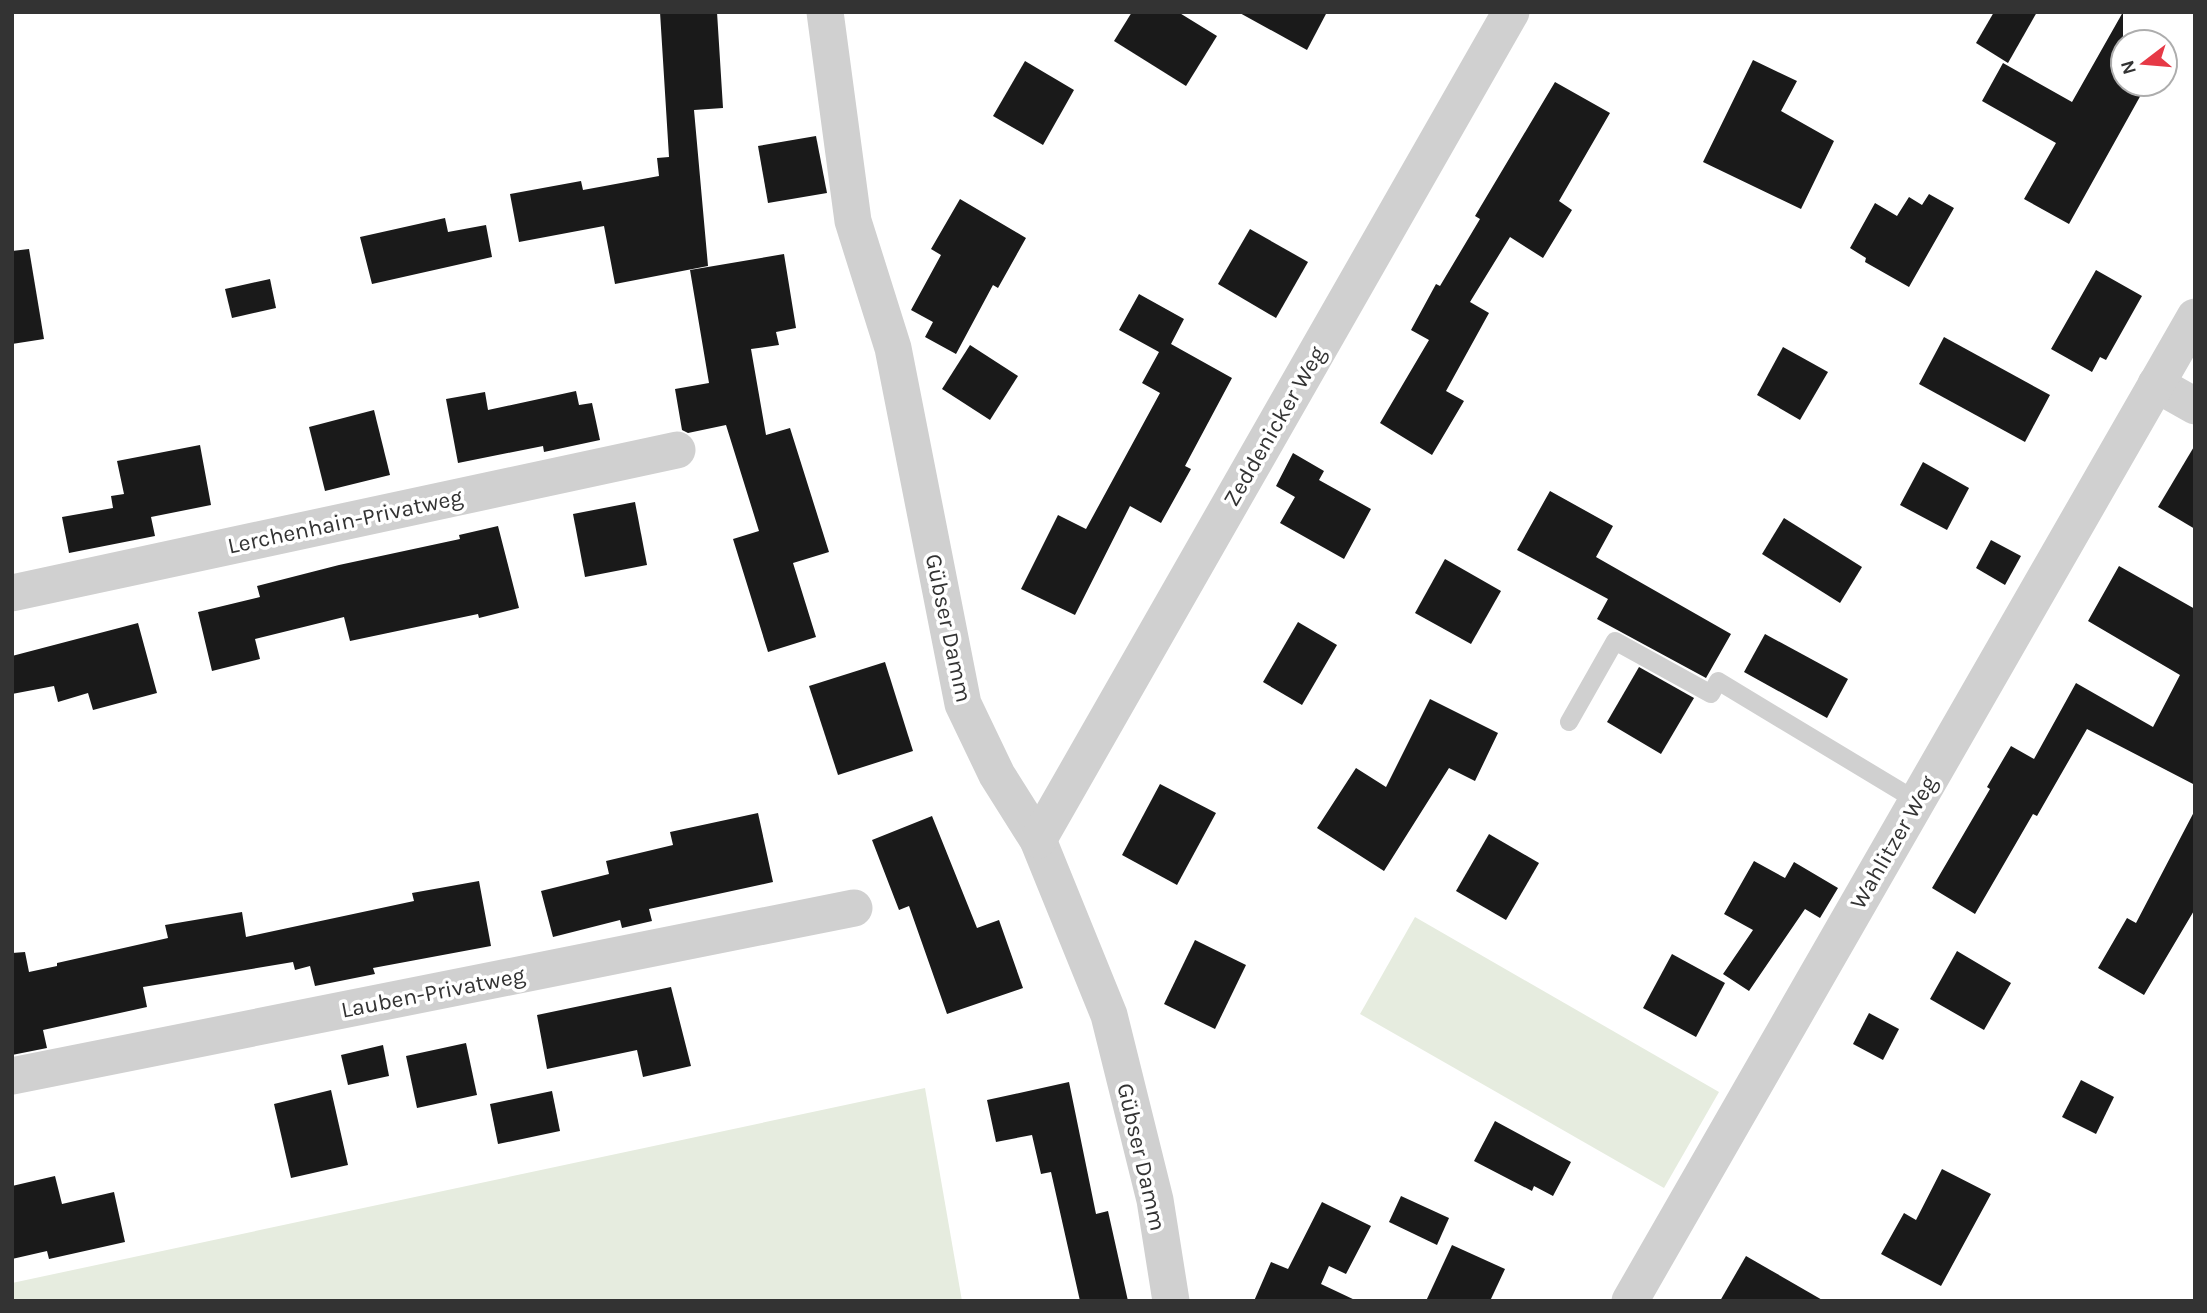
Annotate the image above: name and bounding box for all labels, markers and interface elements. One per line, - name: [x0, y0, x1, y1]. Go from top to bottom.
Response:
- north arrow: [2109, 28, 2179, 98]
- text: N: [2116, 58, 2141, 77]
- street label: Zeddenicker Weg: [1218, 341, 1331, 511]
- street label: Lerchenhain-Privatweg: [225, 483, 465, 560]
- street label: Gübser Damm: [920, 551, 977, 705]
- street label: Wahlitzer Weg: [1844, 771, 1942, 914]
- street label: Lauben-Privatweg: [339, 961, 527, 1024]
- street label: Gübser Damm: [1111, 1081, 1172, 1234]

